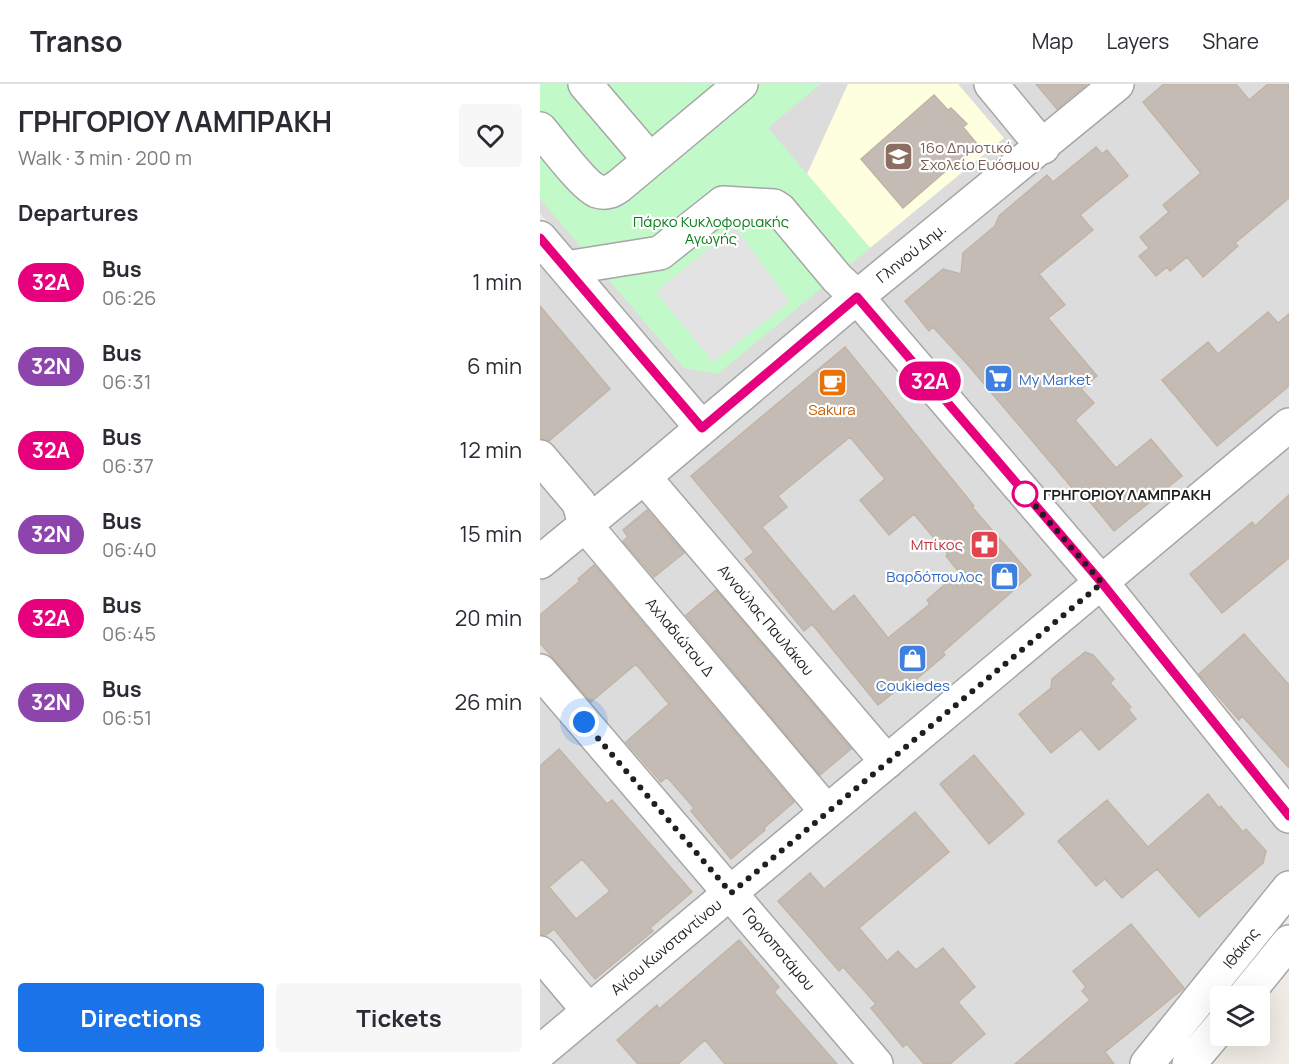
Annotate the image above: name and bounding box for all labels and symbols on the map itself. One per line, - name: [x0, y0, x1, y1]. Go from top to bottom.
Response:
- place label: 16ο Δημοτικό Σχολείο Ευόσμου: [920, 137, 1040, 175]
- school or university icon: 16ο Δημοτικό Σχολείο Ευόσμου: [883, 140, 915, 172]
- park label: Πάρκο Κυκλοφοριακής Αγωγής: [633, 211, 789, 249]
- street label: Γληνού Δημ.: [872, 218, 950, 288]
- line badge: 32Α: [896, 362, 964, 400]
- supermarket icon: My Market: [982, 363, 1014, 395]
- cafe icon: Sakura: [816, 366, 848, 398]
- place label: My Market: [1019, 369, 1091, 390]
- place label: Sakura: [808, 399, 856, 420]
- marker: ΓΡΗΓΟΡΙΟΥ ΛΑΜΠΡΑΚΗ: [1012, 481, 1038, 507]
- place label: ΓΡΗΓΟΡΙΟΥ ΛΑΜΠΡΑΚΗ: [1043, 484, 1211, 505]
- pharmacy icon: Μπίκος: [968, 528, 1000, 560]
- place label: Μπίκος: [911, 534, 963, 555]
- street label: Αννούλας Παυλάκου: [713, 560, 819, 680]
- shop icon: Βαρδόπουλος: [988, 560, 1020, 592]
- place label: Βαρδόπουλος: [886, 566, 983, 587]
- street label: Αχλαδιώτου Δ: [641, 593, 719, 681]
- shop icon: Coukiedes: [897, 642, 929, 674]
- place label: Coukiedes: [876, 675, 950, 696]
- your location: [569, 707, 599, 737]
- street label: Αγίου Κωνσταντίνου: [606, 894, 726, 1000]
- street label: Γοργοποτάμου: [738, 903, 820, 995]
- street label: Ιθάκης: [1218, 923, 1264, 973]

